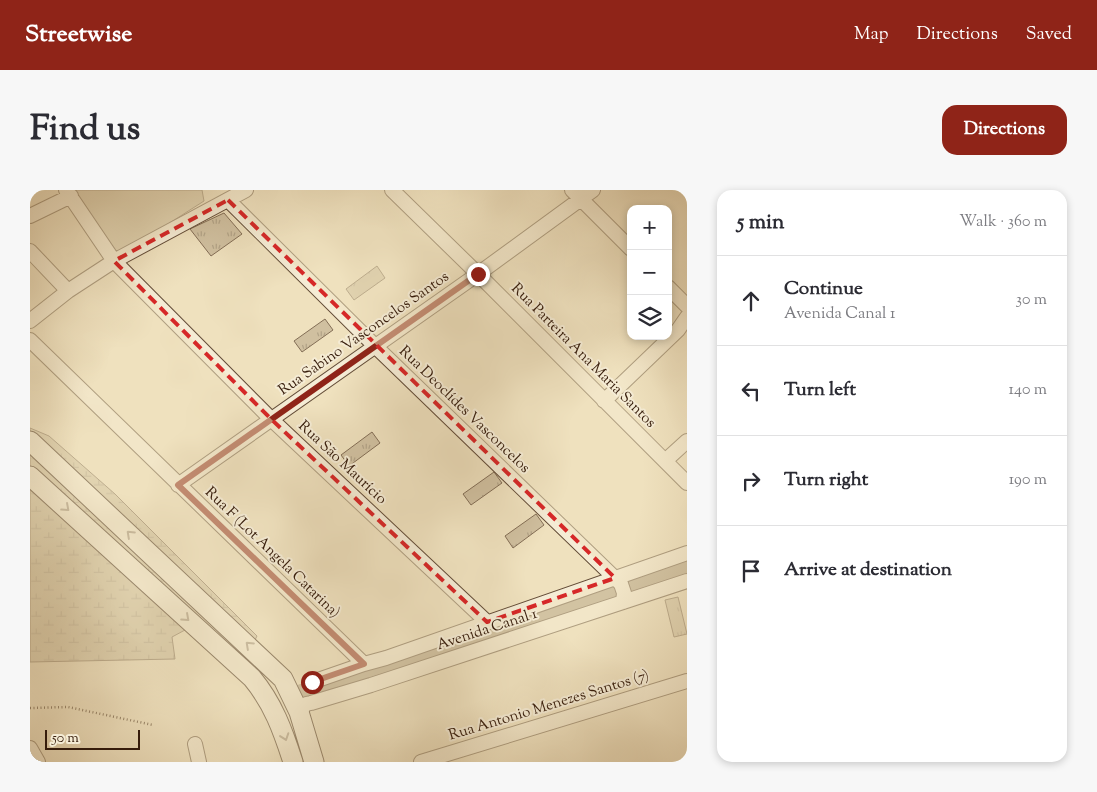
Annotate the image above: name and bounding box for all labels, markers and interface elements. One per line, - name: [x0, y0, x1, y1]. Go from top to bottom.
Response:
- text: Streetwise: [25, 18, 132, 52]
- text: Map: [854, 22, 889, 48]
- text: Directions: [917, 22, 998, 48]
- text: Saved: [1026, 22, 1072, 48]
- text: Find us: [30, 105, 140, 156]
- button: Directions: [942, 105, 1067, 155]
- map controls: [627, 205, 672, 340]
- button: +: [627, 205, 672, 250]
- text: 5 min: [737, 208, 784, 238]
- text: Walk · 360 m: [959, 211, 1047, 234]
- button: −: [627, 250, 672, 295]
- route end: [467, 263, 490, 286]
- street label: Rua Sabino Vasconcelos Santos: [274, 267, 454, 401]
- text: Continue: [784, 276, 863, 303]
- street label: Rua Parteira Ana Maria Santos: [506, 279, 660, 433]
- icon: ahead: [737, 287, 765, 315]
- text: 30 m: [1016, 289, 1047, 312]
- button: layers: [627, 295, 672, 340]
- text: Avenida Canal 1: [784, 303, 895, 326]
- street label: Rua Deoclídes Vasconcelos: [394, 342, 534, 478]
- icon: left: [737, 377, 765, 405]
- text: Turn left: [784, 377, 856, 404]
- text: 140 m: [1009, 379, 1047, 402]
- street label: Rua São Maurício: [293, 416, 391, 510]
- icon: right: [737, 467, 765, 495]
- text: Turn right: [784, 467, 868, 494]
- text: 190 m: [1009, 469, 1047, 492]
- street label: Rua F (Lot Angela Catarina): [200, 483, 344, 623]
- one-way arrow: [61, 502, 70, 511]
- one-way arrow: [126, 531, 135, 540]
- icon: arrive: [737, 557, 765, 585]
- text: Arrive at destination: [784, 557, 952, 584]
- street label: Avenida Canal 1: [434, 604, 540, 656]
- one-way arrow: [181, 612, 190, 621]
- one-way arrow: [245, 642, 254, 651]
- street label: Rua Antonio Menezes Santos (7): [446, 665, 652, 747]
- route start: [301, 671, 324, 694]
- scale bar: [45, 727, 140, 750]
- text: 50 m: [52, 729, 79, 749]
- one-way arrow: [279, 732, 289, 741]

